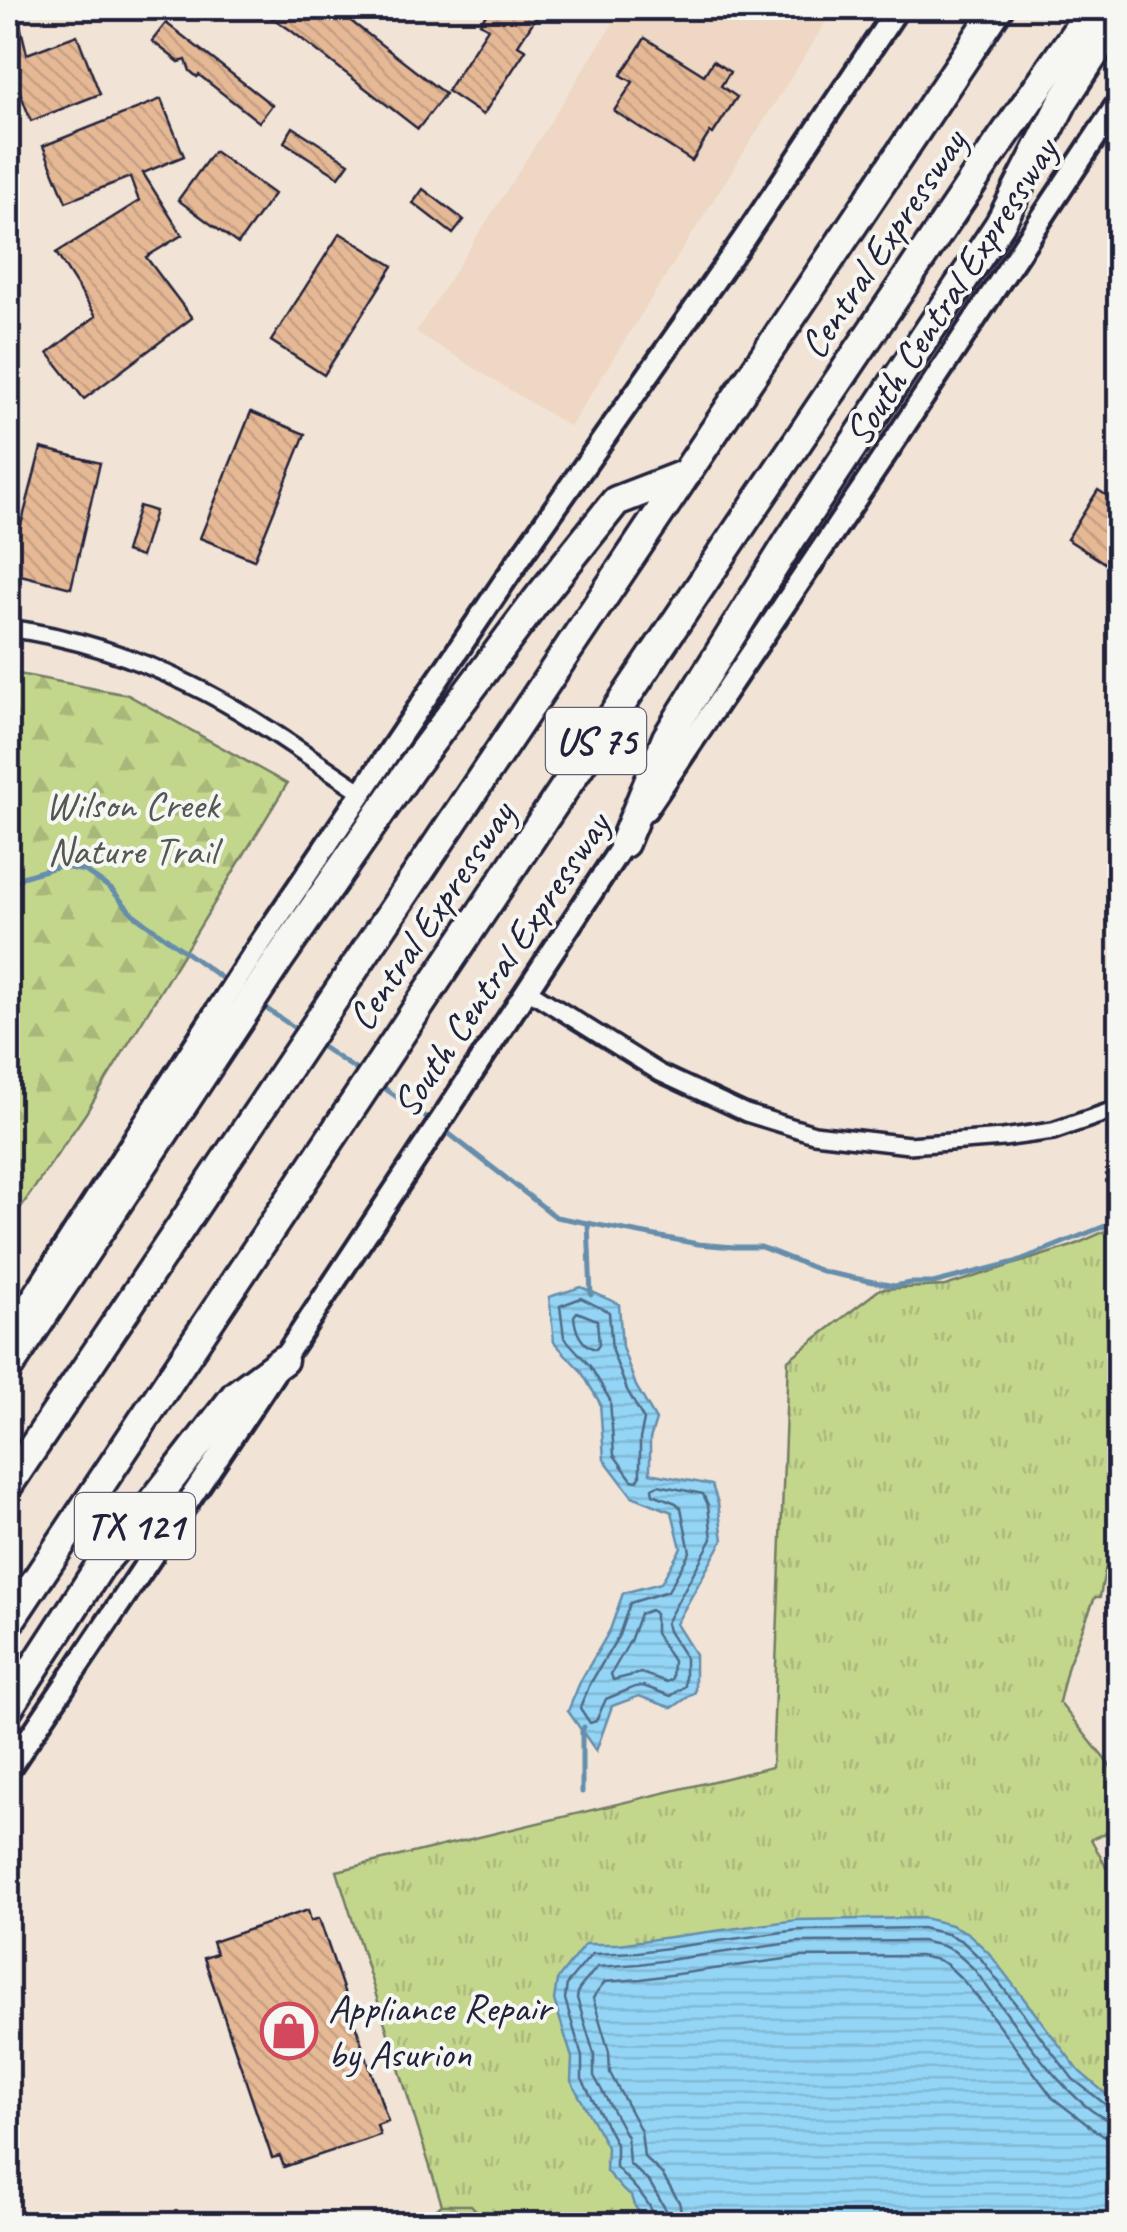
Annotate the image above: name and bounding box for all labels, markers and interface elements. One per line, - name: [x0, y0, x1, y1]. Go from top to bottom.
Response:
- street label: Central Expressway: [788, 118, 979, 368]
- street label: South Central Expressway: [833, 126, 1071, 455]
- road number: US 75: [546, 708, 646, 774]
- park label: Wilson Creek Nature Trail: [45, 780, 224, 876]
- street label: Central Expressway: [336, 790, 527, 1040]
- street label: South Central Expressway: [381, 801, 623, 1127]
- road number: TX 121: [75, 1493, 195, 1559]
- place label: Appliance Repair by Asurion: [328, 1983, 554, 2079]
- shop icon: Appliance Repair by Asurion: [259, 2001, 319, 2061]

